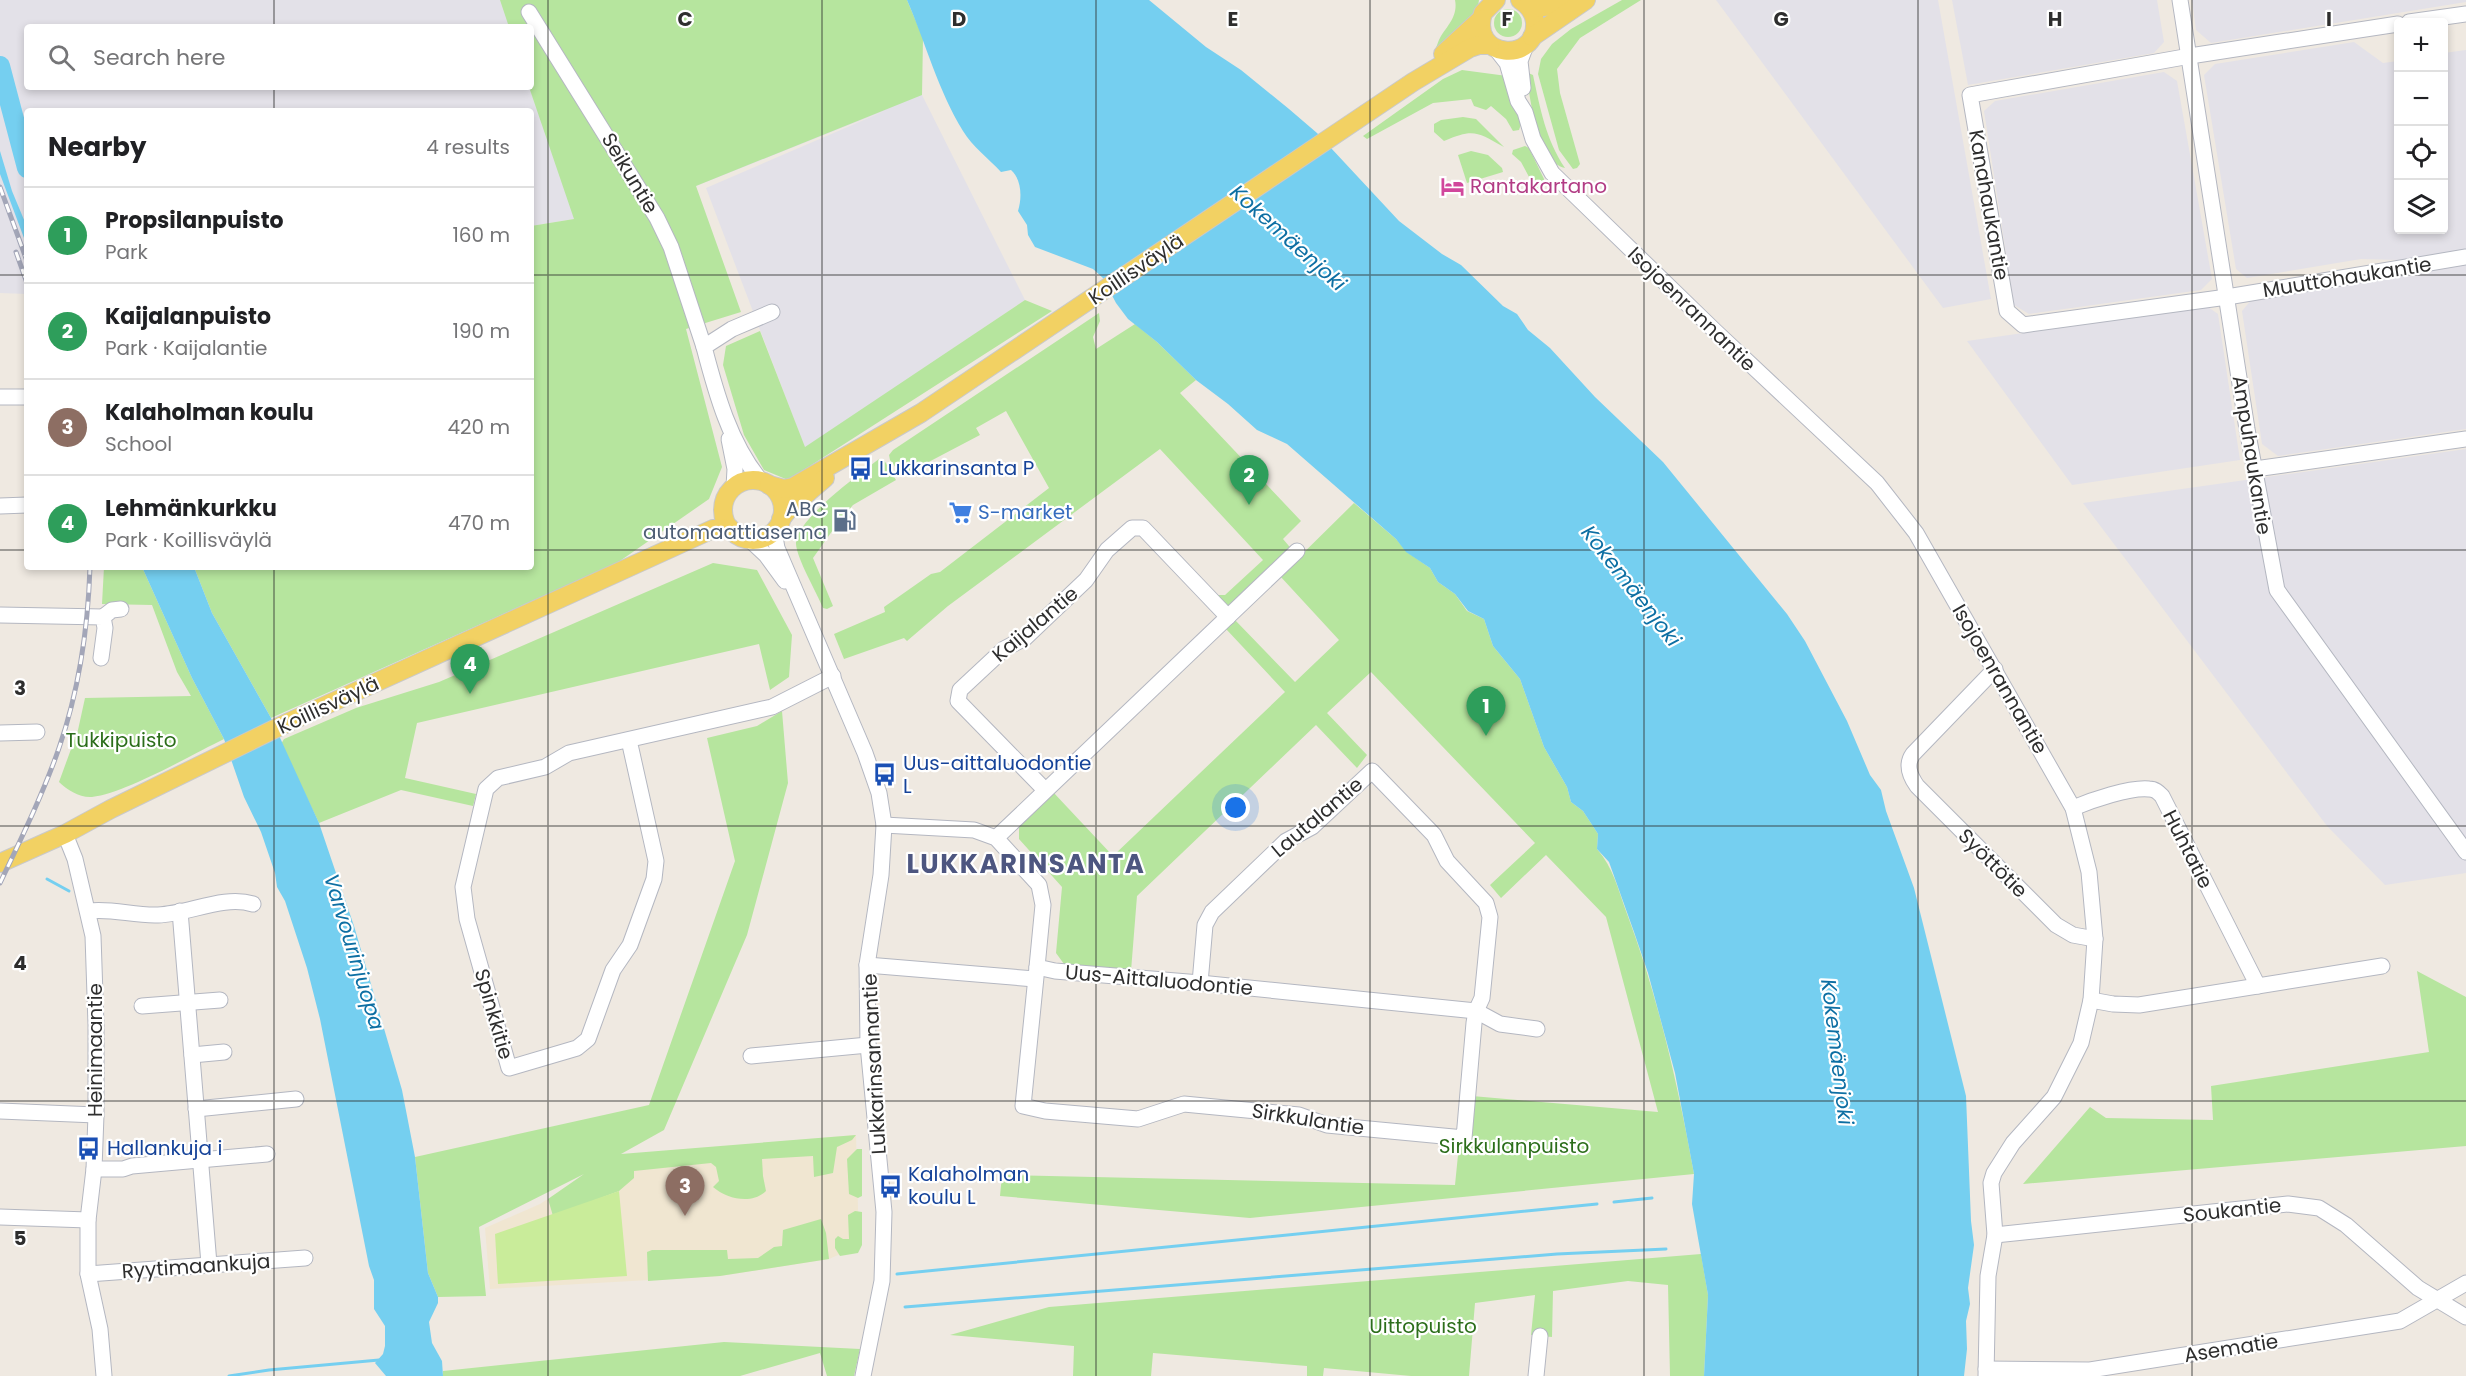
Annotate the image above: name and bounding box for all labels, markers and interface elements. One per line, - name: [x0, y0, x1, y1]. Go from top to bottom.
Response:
- text: C: [677, 5, 693, 33]
- text: D: [952, 5, 966, 33]
- text: E: [1228, 5, 1238, 33]
- text: F: [1502, 5, 1513, 33]
- text: G: [1773, 5, 1789, 33]
- text: H: [2048, 5, 2062, 33]
- text: I: [2326, 5, 2332, 33]
- map controls: [2394, 18, 2448, 234]
- button: +: [2394, 18, 2448, 72]
- search box: [24, 24, 534, 90]
- icon: search: [45, 41, 78, 74]
- text: Search here: [93, 42, 226, 73]
- button: −: [2394, 72, 2448, 126]
- button: locate: [2394, 126, 2448, 180]
- street label: Seikuntie: [595, 127, 665, 219]
- street label: Kanahaukantie: [1962, 128, 2016, 282]
- text: Nearby: [48, 129, 146, 165]
- text: 4 results: [426, 133, 510, 161]
- place label: Rantakartano: [1470, 172, 1607, 200]
- hotel icon: Rantakartano: [1439, 173, 1465, 199]
- water label: Kokemäenjoki: [1224, 178, 1353, 298]
- button: layers: [2394, 180, 2448, 234]
- text: Propsilanpuisto: [105, 205, 284, 236]
- text: 1: [64, 221, 71, 249]
- text: 160 m: [452, 221, 510, 249]
- street label: Koillisväylä: [1083, 227, 1189, 311]
- text: Park: [105, 238, 148, 266]
- street label: Isojoenrannantie: [1622, 240, 1762, 378]
- street label: Muuttohaukantie: [2261, 250, 2433, 304]
- text: Kaijalanpuisto: [105, 301, 271, 332]
- text: 2: [62, 317, 73, 345]
- text: 190 m: [453, 317, 510, 345]
- text: Park · Kaijalantie: [105, 334, 268, 362]
- street label: Ampuhaukantie: [2226, 373, 2278, 537]
- text: Kalaholman koulu: [105, 397, 314, 428]
- text: 3: [61, 413, 74, 441]
- text: 420 m: [447, 413, 510, 441]
- text: School: [105, 430, 172, 458]
- place label: Lukkarinsanta P: [879, 454, 1034, 482]
- bus stop icon: Lukkarinsanta P: [848, 455, 874, 481]
- pin: 2: [1230, 456, 1268, 505]
- text: Lehmänkurkku: [105, 493, 277, 524]
- place label: ABC automaattiasema: [643, 495, 827, 546]
- place label: S-market: [978, 498, 1072, 526]
- supermarket icon: S-market: [947, 499, 973, 525]
- fuel station icon: ABC automaattiasema: [832, 508, 858, 534]
- text: 4: [61, 509, 74, 537]
- text: 470 m: [448, 509, 510, 537]
- water label: Kokemäenjoki: [1575, 519, 1689, 653]
- text: Park · Koillisväylä: [105, 526, 272, 554]
- street label: Kaijalantie: [986, 580, 1084, 668]
- street label: Isojoenrannantie: [1946, 599, 2054, 759]
- pin: 4: [450, 644, 490, 694]
- street label: Koillisväylä: [273, 669, 383, 741]
- text: 3: [14, 674, 26, 702]
- pin: 1: [1466, 686, 1506, 736]
- park label: Tukkipuisto: [66, 726, 176, 754]
- place label: Uus-aittaluodontie L: [903, 749, 1092, 800]
- bus stop icon: Uus-aittaluodontie L: [872, 762, 898, 788]
- street label: Lautalantie: [1265, 770, 1369, 864]
- your location: [1221, 793, 1250, 822]
- street label: Huhtatie: [2156, 805, 2220, 893]
- street label: Syöttötie: [1952, 822, 2034, 904]
- district label: LUKKARINSANTA: [906, 846, 1146, 882]
- water label: Varvourinjuopa: [317, 870, 392, 1033]
- text: 4: [13, 949, 27, 977]
- street label: Uus-Aittaluodontie: [1064, 958, 1254, 1002]
- street label: Spinkkitie: [468, 965, 520, 1063]
- street label: Lukkarinsannantie: [855, 973, 893, 1155]
- water label: Kokemäenjoki: [1814, 977, 1861, 1127]
- street label: Heinimaantie: [81, 983, 109, 1117]
- street label: Sirkkulantie: [1250, 1096, 1366, 1142]
- park label: Sirkkulanpuisto: [1439, 1132, 1589, 1160]
- place label: Hallankuja i: [107, 1134, 222, 1162]
- bus stop icon: Hallankuja i: [76, 1135, 102, 1161]
- place label: Kalaholman koulu L: [908, 1160, 1029, 1211]
- pin: 3: [666, 1166, 704, 1216]
- bus stop icon: Kalaholman koulu L: [877, 1173, 903, 1199]
- street label: Soukantie: [2182, 1191, 2282, 1229]
- text: 5: [14, 1224, 27, 1252]
- street label: Ryytimaankuja: [121, 1247, 271, 1285]
- park label: Uittopuisto: [1369, 1312, 1477, 1340]
- street label: Asematie: [2182, 1327, 2280, 1369]

